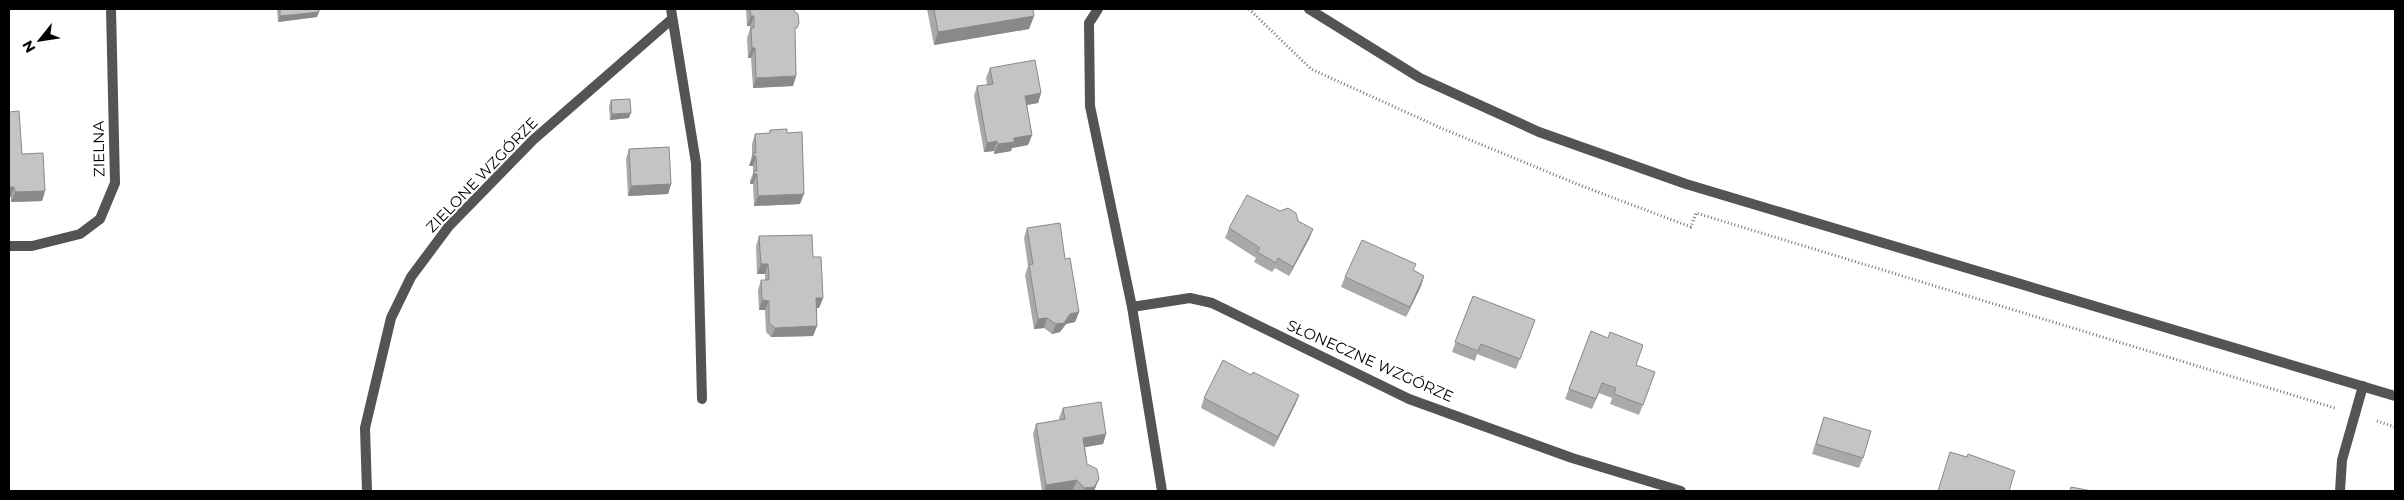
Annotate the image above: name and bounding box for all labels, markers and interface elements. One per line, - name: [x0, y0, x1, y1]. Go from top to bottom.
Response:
- north arrow: [15, 15, 65, 65]
- text: N: [18, 37, 39, 56]
- street label: ZIELONE WZGÓRZE: [422, 113, 542, 236]
- street label: ZIELNA: [89, 121, 108, 177]
- street label: SŁONECZNE WZGÓRZE: [1284, 315, 1456, 406]

